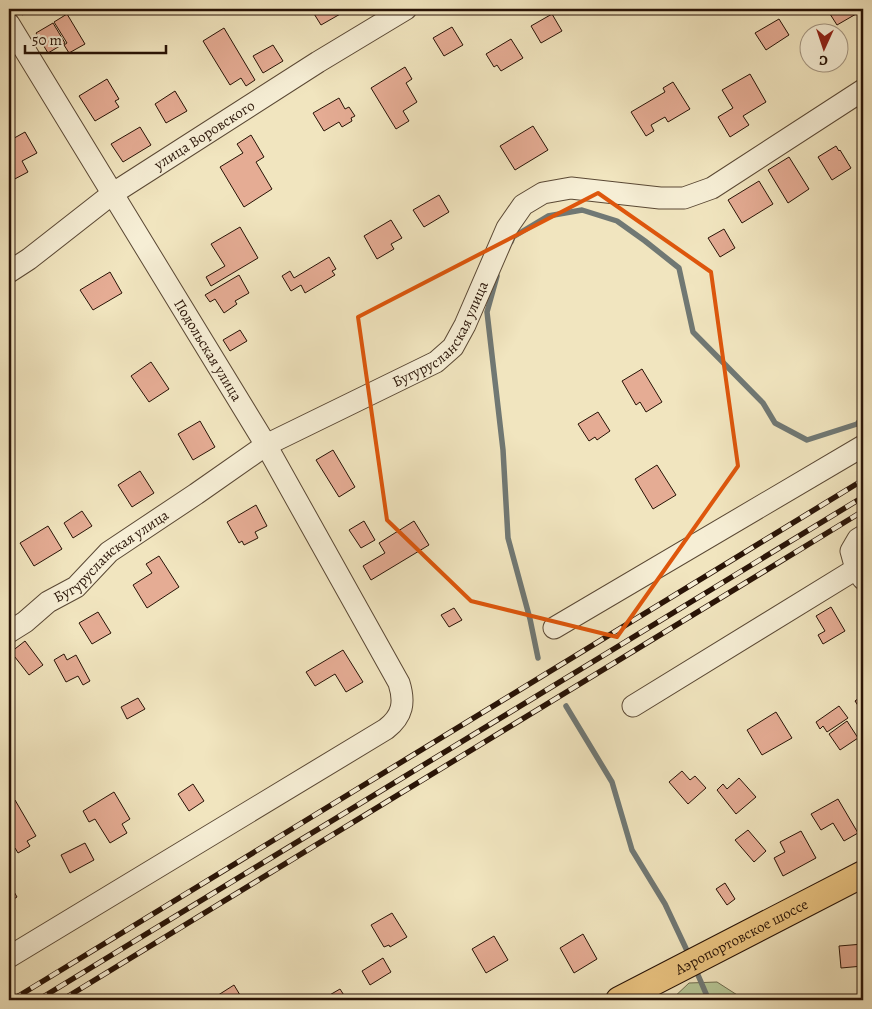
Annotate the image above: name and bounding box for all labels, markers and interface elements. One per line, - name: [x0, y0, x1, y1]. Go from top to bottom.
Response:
- scale bar: [25, 22, 166, 54]
- north arrow: [800, 22, 850, 72]
- text: 50 m: [32, 30, 62, 50]
- text: С: [818, 51, 828, 70]
- street label: улица Воровского: [149, 95, 259, 175]
- street label: Бугурусланская улица: [389, 278, 493, 392]
- street label: Подольская улица: [169, 295, 247, 405]
- street label: Бугурусланская улица: [50, 505, 173, 607]
- street label: Аэропортовское шоссе: [671, 894, 812, 980]

